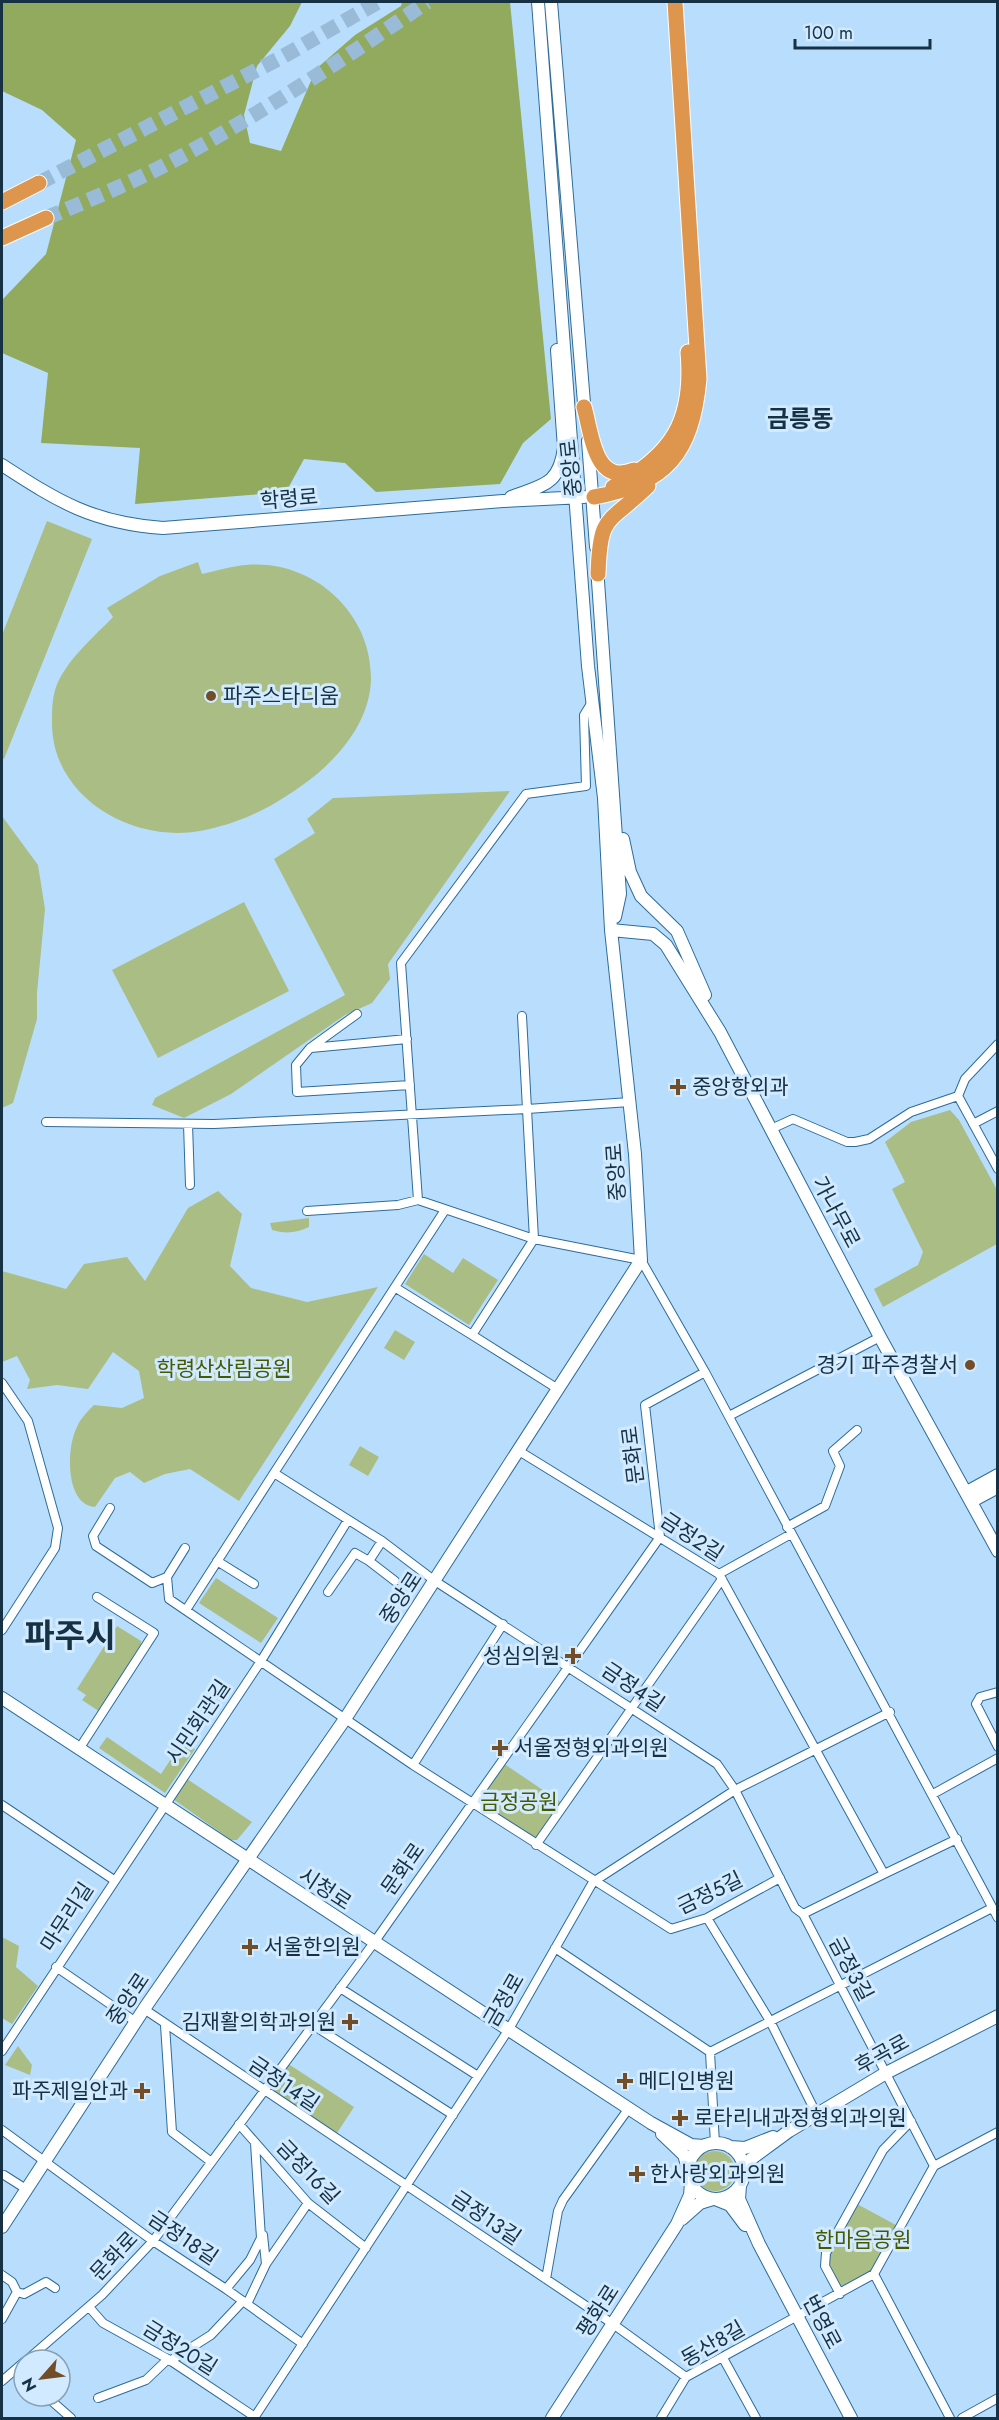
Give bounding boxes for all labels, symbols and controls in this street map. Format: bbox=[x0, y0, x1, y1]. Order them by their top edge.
scale bar bbox=[795, 12, 930, 50]
text: 100 m bbox=[804, 20, 853, 46]
district label: 금릉동 bbox=[767, 401, 833, 436]
street label: 중앙로 bbox=[553, 438, 589, 498]
street label: 학령로 bbox=[259, 482, 319, 516]
place label: 파주스타디움 bbox=[223, 681, 339, 711]
marker: 파주스타디움 bbox=[204, 689, 218, 703]
place label: 중앙항외과 bbox=[692, 1072, 789, 1102]
marker: 중앙항외과 bbox=[669, 1078, 687, 1096]
street label: 중앙로 bbox=[599, 1142, 633, 1202]
street label: 가나무로 bbox=[805, 1171, 867, 1253]
place label: 경기 파주경찰서 bbox=[816, 1350, 958, 1380]
park label: 학령산산림공원 bbox=[156, 1354, 292, 1384]
marker: 경기 파주경찰서 bbox=[963, 1358, 977, 1372]
street label: 문화로 bbox=[615, 1424, 651, 1486]
street label: 금정2길 bbox=[655, 1505, 729, 1569]
street label: 중앙로 bbox=[373, 1566, 429, 1630]
district label: 파주시 bbox=[24, 1612, 116, 1659]
place label: 성심의원 bbox=[483, 1641, 560, 1671]
marker: 성심의원 bbox=[564, 1647, 582, 1665]
street label: 금정4길 bbox=[596, 1655, 670, 1719]
street label: 시민회관길 bbox=[159, 1674, 237, 1770]
place label: 서울정형외과의원 bbox=[514, 1733, 669, 1763]
marker: 서울정형외과의원 bbox=[491, 1739, 509, 1757]
park label: 금정공원 bbox=[480, 1787, 558, 1817]
street label: 문화로 bbox=[374, 1837, 432, 1901]
street label: 시청로 bbox=[293, 1861, 357, 1917]
street label: 금정5길 bbox=[672, 1864, 748, 1922]
street label: 마무리길 bbox=[33, 1876, 101, 1958]
street label: 금정3길 bbox=[821, 1931, 881, 2007]
place label: 서울한의원 bbox=[264, 1932, 361, 1962]
marker: 서울한의원 bbox=[241, 1938, 259, 1956]
street label: 중앙로 bbox=[99, 1967, 157, 2031]
street label: 금정로 bbox=[477, 1967, 531, 2033]
place label: 김재활의학과의원 bbox=[181, 2007, 336, 2037]
marker: 김재활의학과의원 bbox=[341, 2013, 359, 2031]
street label: 후곡로 bbox=[849, 2027, 915, 2081]
street label: 금정14길 bbox=[243, 2049, 325, 2119]
place label: 메디인병원 bbox=[638, 2066, 735, 2096]
marker: 메디인병원 bbox=[616, 2072, 634, 2090]
place label: 파주제일안과 bbox=[12, 2076, 128, 2106]
marker: 파주제일안과 bbox=[133, 2082, 151, 2100]
place label: 로타리내과정형외과의원 bbox=[694, 2103, 907, 2133]
marker: 로타리내과정형외과의원 bbox=[671, 2109, 689, 2127]
street label: 금정16길 bbox=[270, 2133, 346, 2211]
place label: 한사랑외과의원 bbox=[650, 2159, 785, 2189]
marker: 한사랑외과의원 bbox=[628, 2165, 646, 2183]
street label: 금정13길 bbox=[445, 2184, 527, 2252]
street label: 금정18길 bbox=[142, 2204, 224, 2272]
street label: 문화로 bbox=[83, 2225, 145, 2287]
park label: 한마음공원 bbox=[815, 2225, 911, 2255]
street label: 평화로 bbox=[570, 2279, 626, 2343]
street label: 번영로 bbox=[795, 2289, 849, 2355]
street label: 금정20길 bbox=[137, 2313, 223, 2383]
street label: 동산8길 bbox=[675, 2314, 751, 2374]
north arrow bbox=[12, 2348, 72, 2408]
text: N bbox=[16, 2374, 42, 2396]

